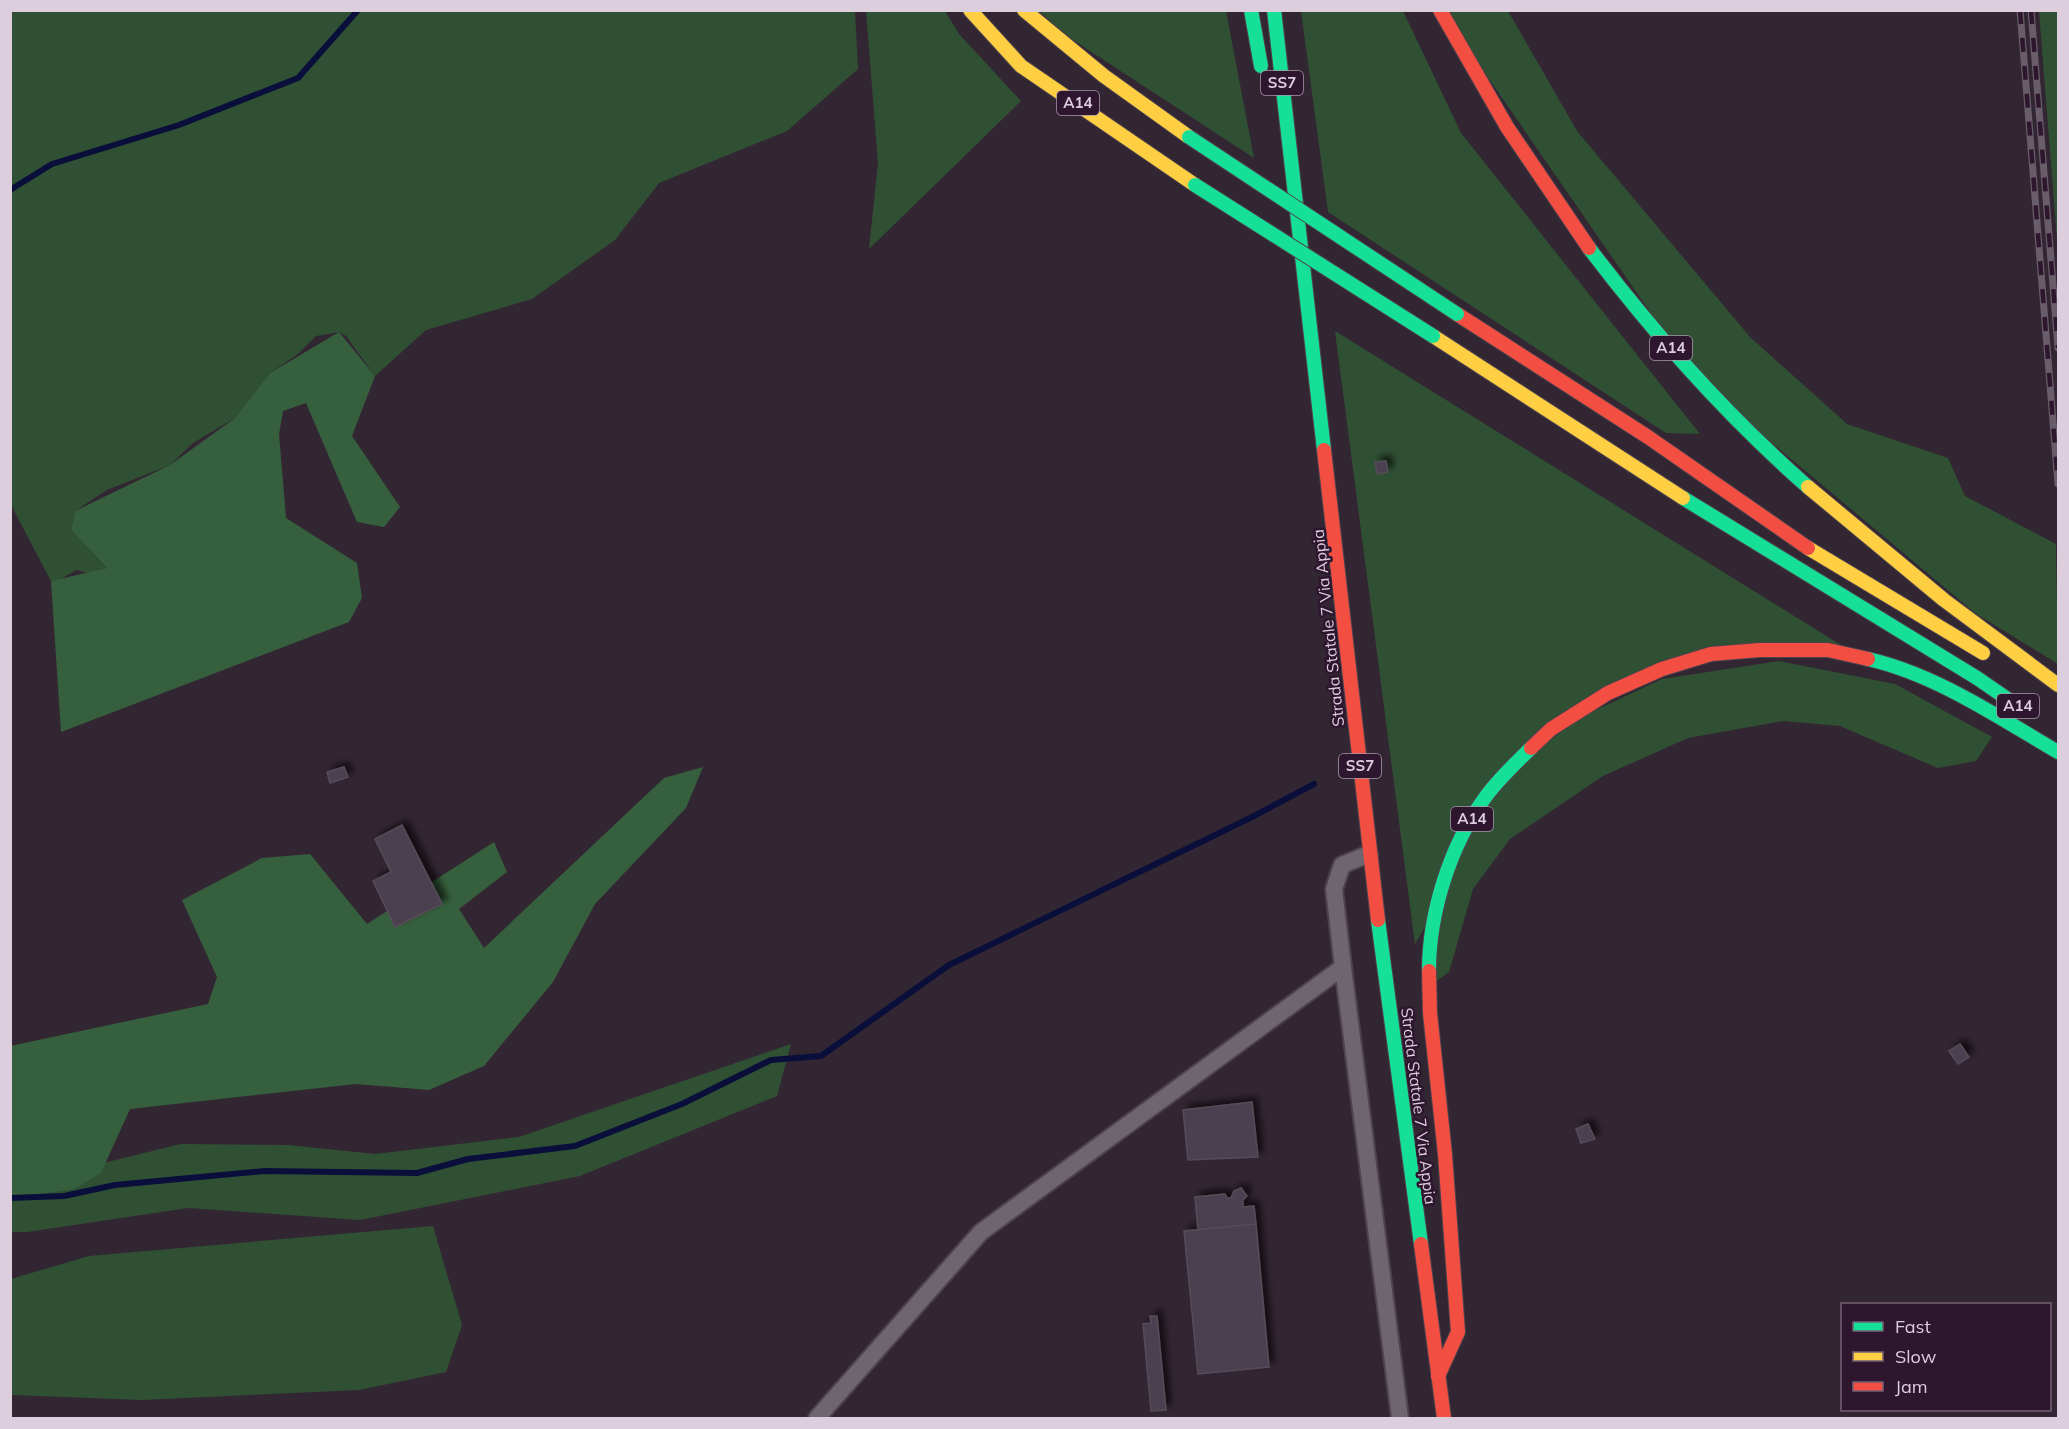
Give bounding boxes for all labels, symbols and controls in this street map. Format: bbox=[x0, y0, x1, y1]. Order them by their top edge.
road number: SS7 bbox=[1261, 71, 1303, 95]
road number: A14 bbox=[1057, 91, 1099, 115]
road number: A14 bbox=[1650, 336, 1692, 360]
street label: Strada Statale 7 Via Appia bbox=[1308, 528, 1348, 728]
road number: A14 bbox=[1997, 694, 2039, 718]
road number: SS7 bbox=[1339, 754, 1381, 778]
road number: A14 bbox=[1451, 807, 1493, 831]
street label: Strada Statale 7 Via Appia bbox=[1397, 1006, 1441, 1206]
legend bbox=[1841, 1303, 2051, 1411]
text: Fast bbox=[1895, 1315, 1931, 1338]
text: Slow bbox=[1895, 1345, 1937, 1368]
text: Jam bbox=[1895, 1375, 1928, 1398]

